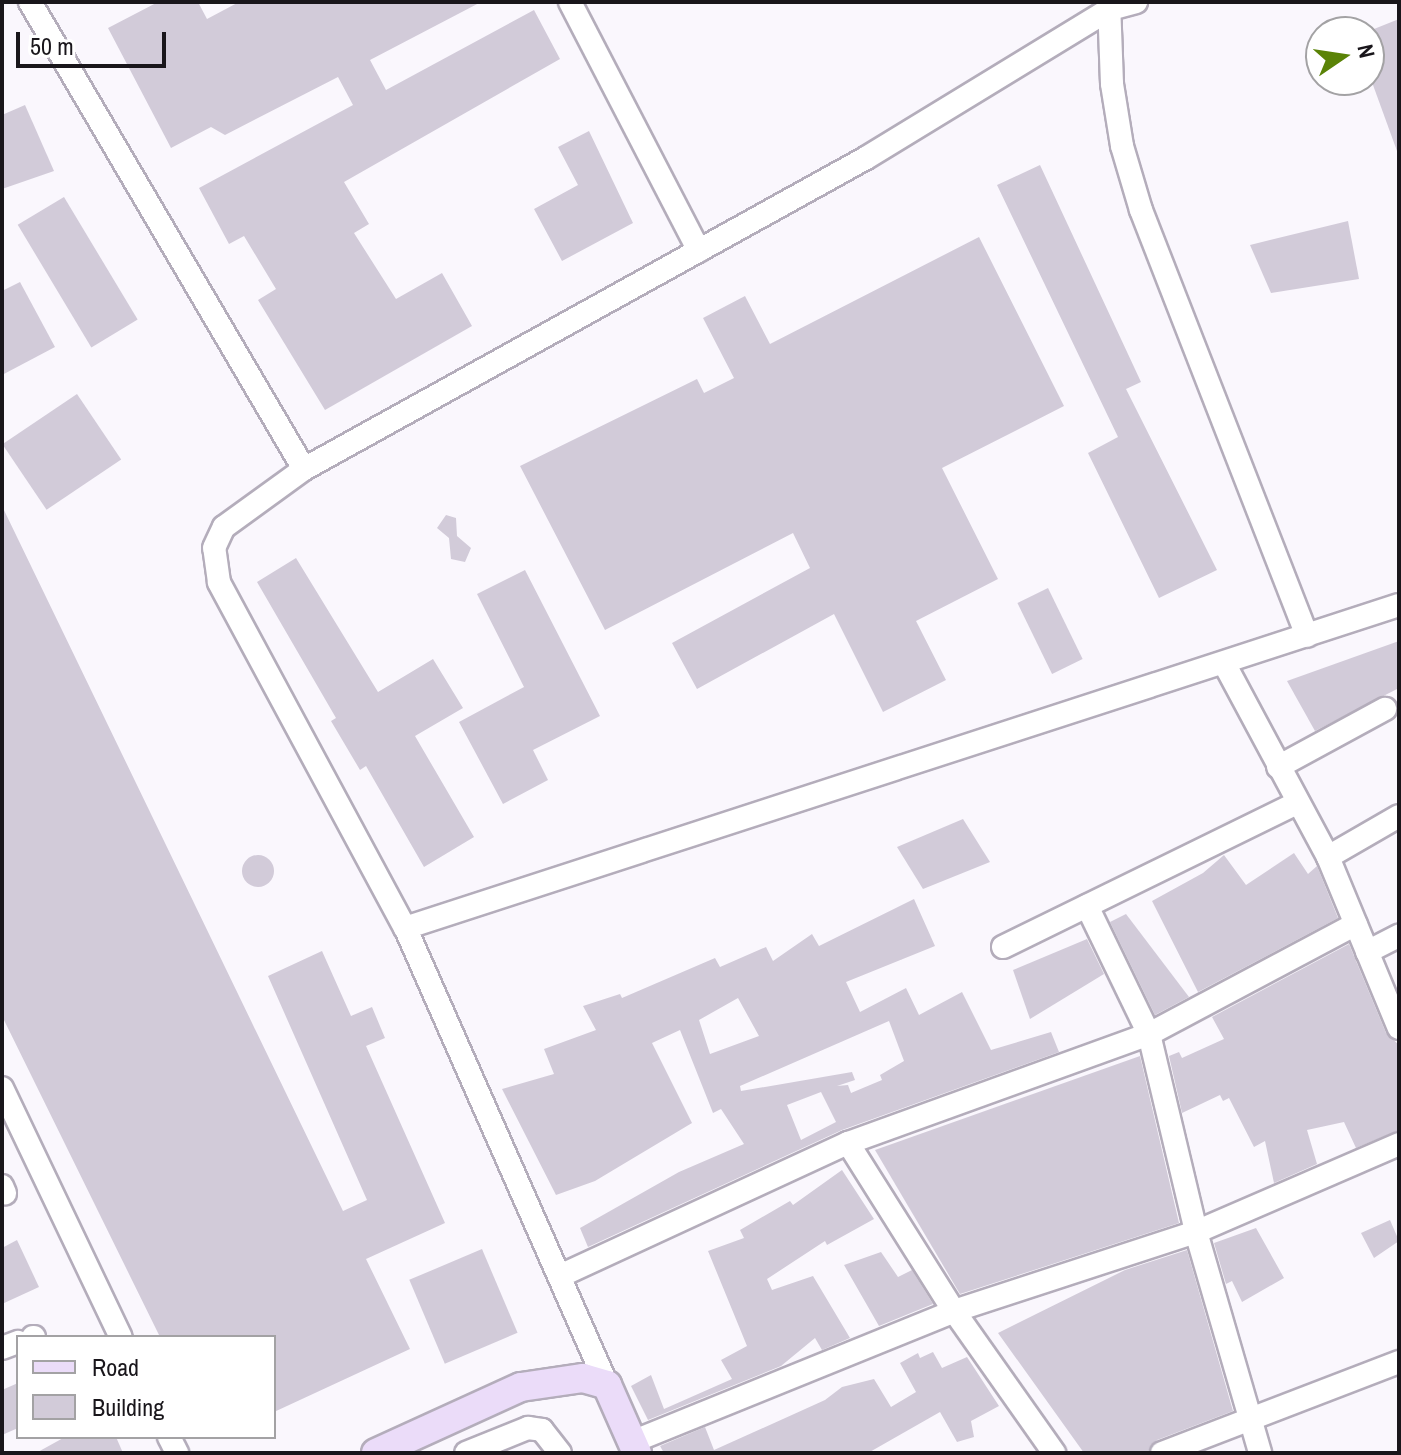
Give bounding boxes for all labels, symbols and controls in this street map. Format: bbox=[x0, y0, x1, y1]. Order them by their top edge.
scale bar bbox=[20, 16, 170, 66]
north arrow bbox=[1305, 16, 1385, 96]
text: 50 m bbox=[30, 30, 74, 62]
text: N bbox=[1350, 41, 1383, 61]
legend bbox=[16, 1335, 276, 1439]
text: Road bbox=[92, 1351, 139, 1383]
text: Building bbox=[92, 1391, 164, 1423]

